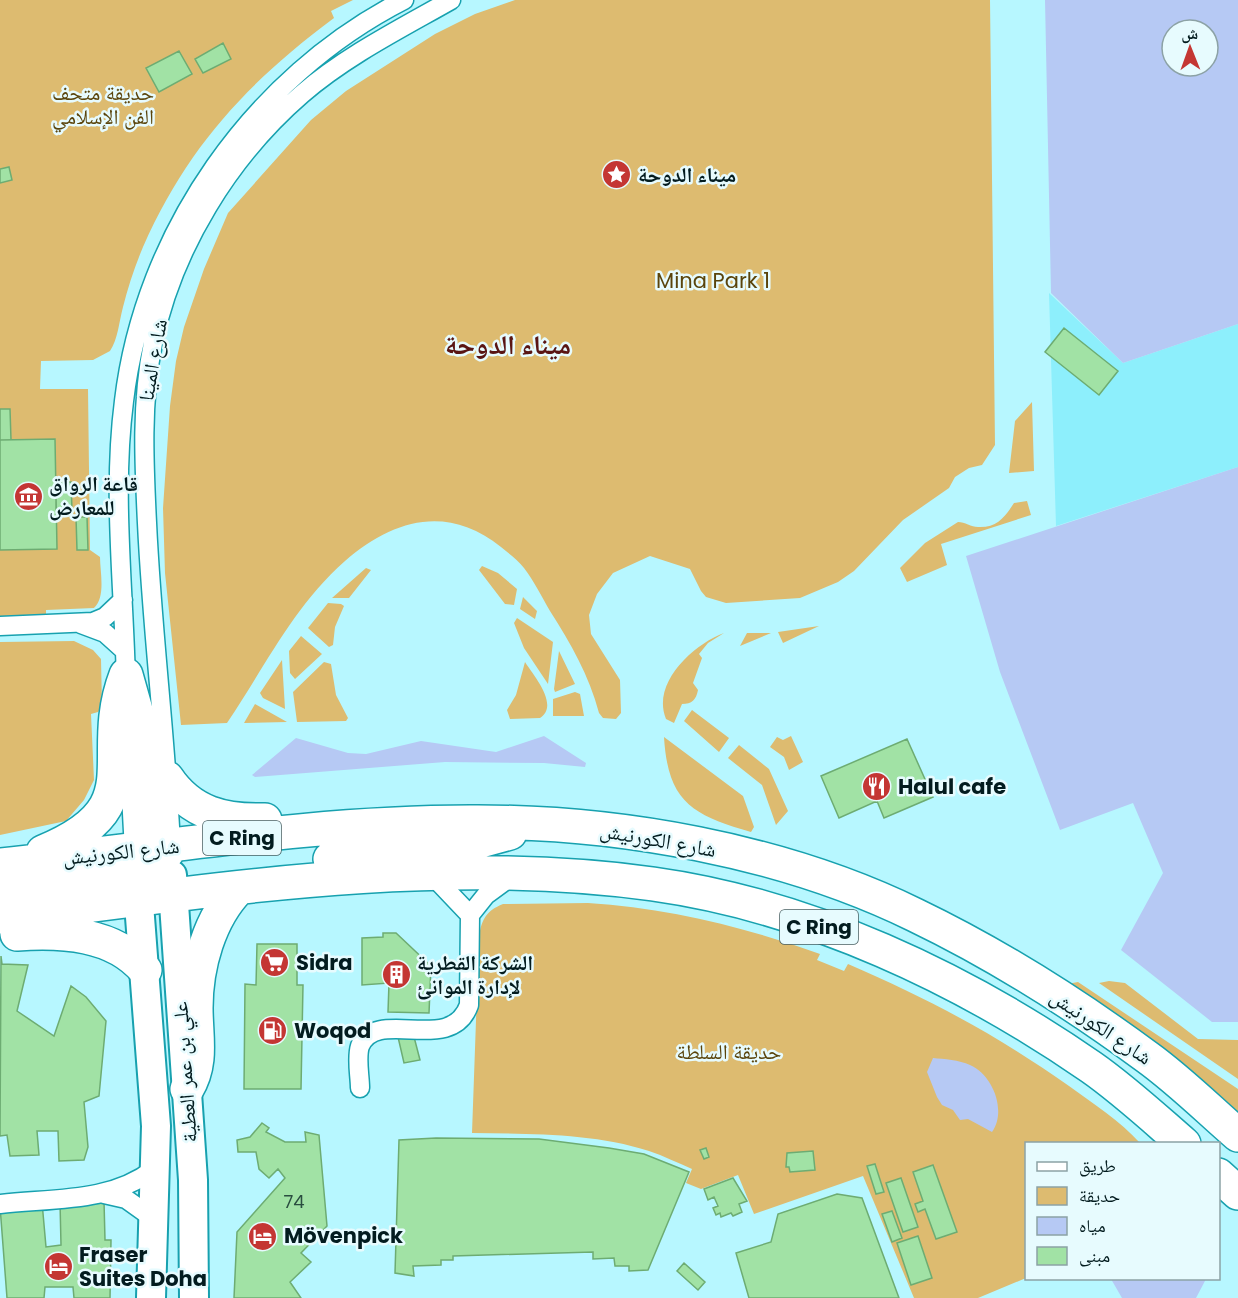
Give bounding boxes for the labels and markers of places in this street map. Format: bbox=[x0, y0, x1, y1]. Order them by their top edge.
place icon: ميناء الدوحة bbox=[601, 159, 633, 191]
place label: ميناء الدوحة bbox=[638, 160, 736, 189]
place label: قاعة الرواق للمعارض bbox=[49, 469, 138, 522]
museum icon: قاعة الرواق للمعارض bbox=[12, 480, 44, 512]
restaurant icon: Halul cafe bbox=[861, 771, 893, 803]
place label: Halul cafe bbox=[898, 772, 1006, 801]
supermarket icon: Sidra bbox=[259, 947, 291, 979]
place label: Sidra bbox=[296, 948, 353, 977]
place label: الشركة القطرية لإدارة الموانئ bbox=[417, 948, 533, 1001]
building icon: الشركة القطرية لإدارة الموانئ bbox=[380, 959, 412, 991]
fuel station icon: Woqod bbox=[257, 1015, 289, 1047]
place label: Woqod bbox=[294, 1016, 371, 1045]
hotel icon: Mövenpick bbox=[247, 1220, 279, 1252]
place label: Mövenpick bbox=[284, 1221, 403, 1250]
place label: Fraser Suites Doha bbox=[79, 1240, 207, 1293]
hotel icon: Fraser Suites Doha bbox=[42, 1251, 74, 1283]

